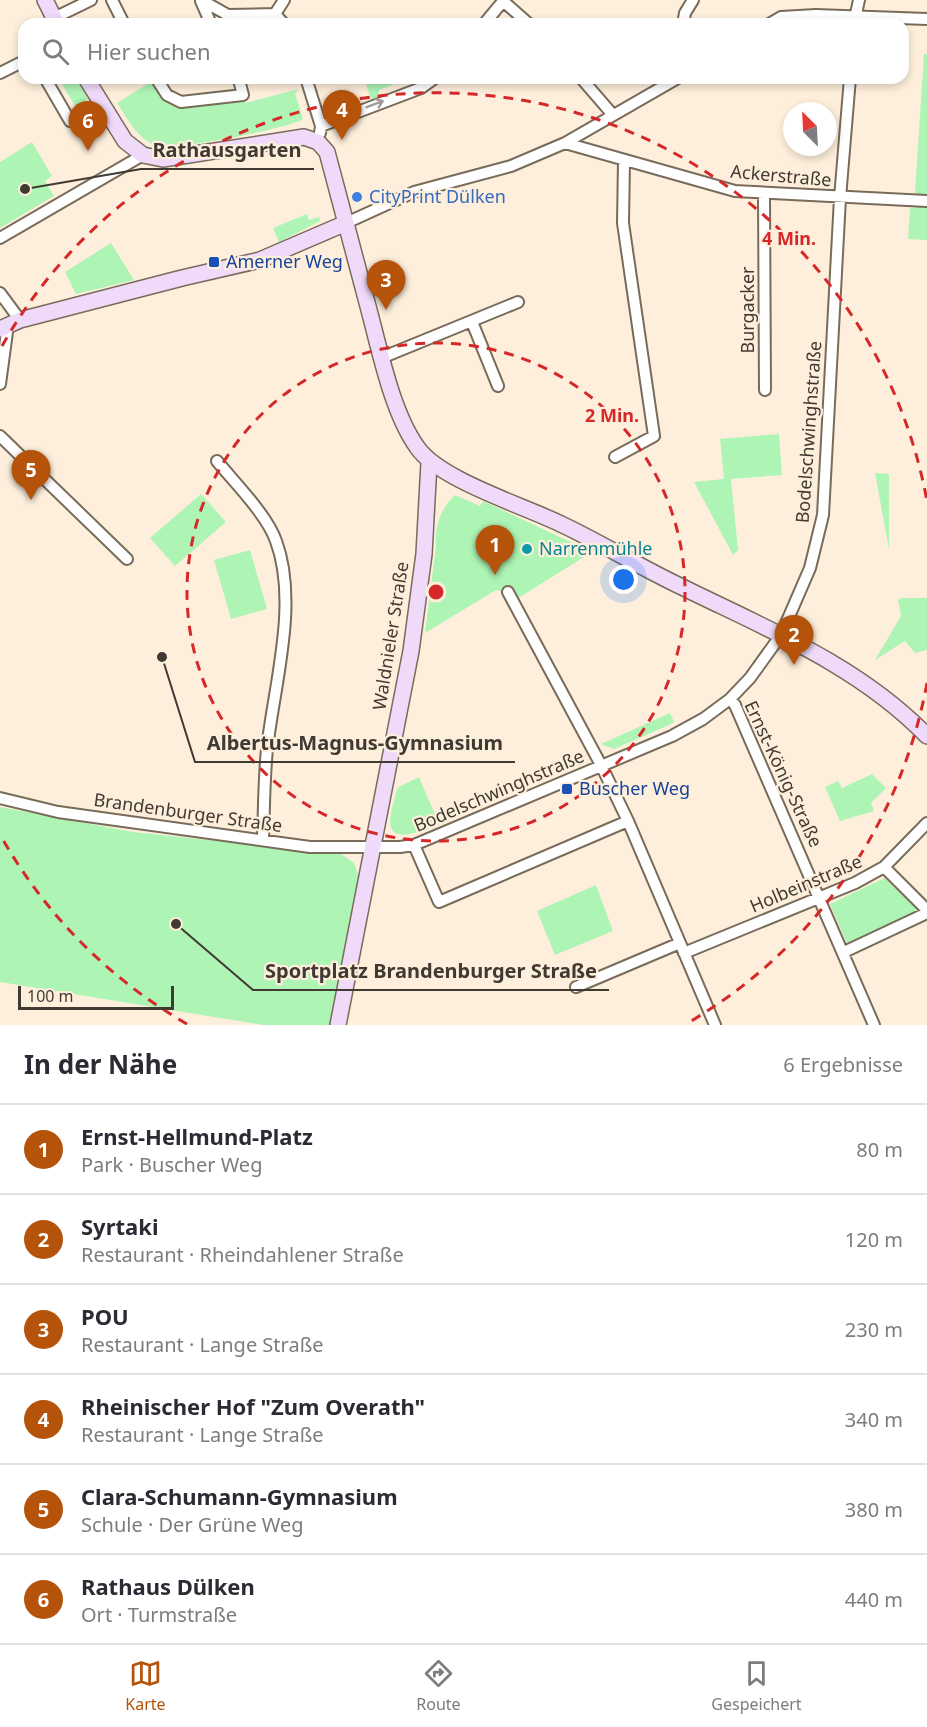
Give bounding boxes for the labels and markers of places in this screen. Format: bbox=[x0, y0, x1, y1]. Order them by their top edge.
pin: 4 bbox=[322, 90, 362, 140]
pin: 6 bbox=[68, 102, 107, 151]
callout: Rathausgarten bbox=[141, 131, 314, 169]
place label: CityPrint Dülken bbox=[369, 184, 506, 208]
marker: CityPrint Dülken bbox=[350, 190, 364, 204]
place label: Amerner Weg bbox=[226, 249, 343, 273]
marker: Amerner Weg bbox=[207, 255, 221, 269]
pin: 3 bbox=[366, 260, 406, 310]
pin: 5 bbox=[12, 450, 51, 500]
pin: 1 bbox=[476, 526, 514, 575]
place label: Narrenmühle bbox=[539, 536, 652, 560]
marker: Narrenmühle bbox=[520, 542, 534, 556]
centre of rings bbox=[426, 582, 446, 602]
pin: 2 bbox=[774, 616, 814, 665]
callout: Albertus-Magnus-Gymnasium bbox=[195, 724, 515, 762]
place label: Buscher Weg bbox=[579, 776, 690, 800]
marker: Buscher Weg bbox=[560, 782, 574, 796]
callout: Sportplatz Brandenburger Straße bbox=[253, 952, 609, 990]

